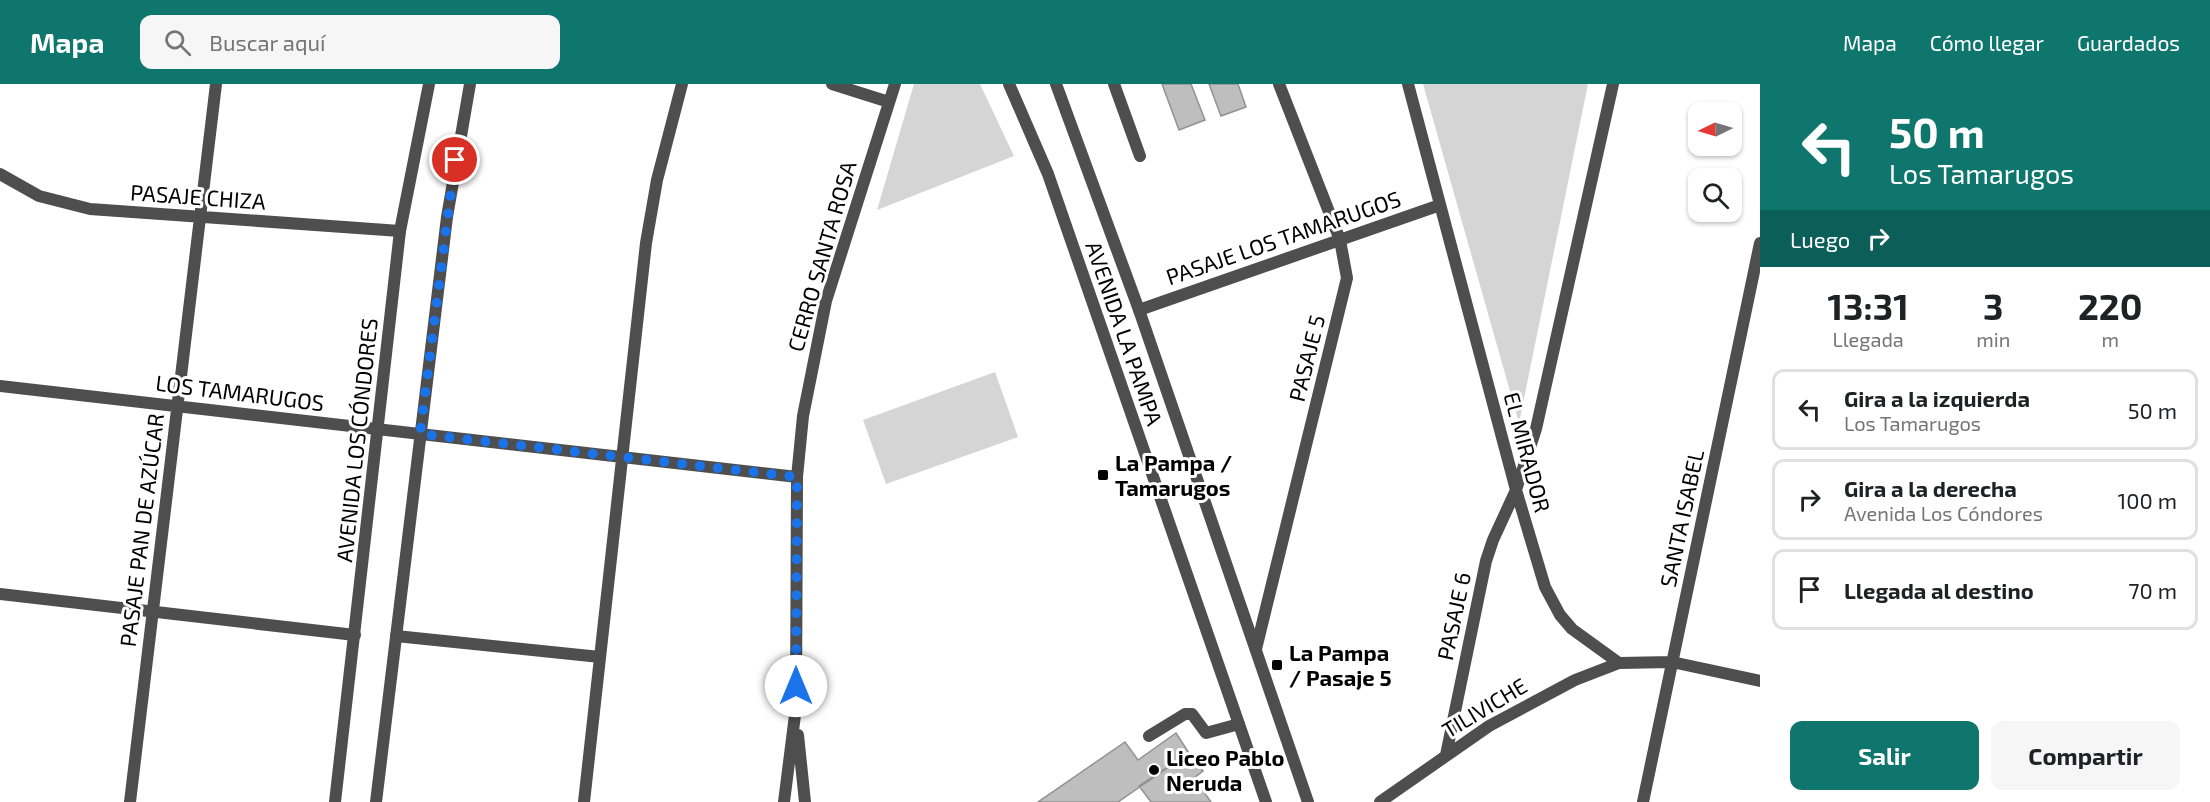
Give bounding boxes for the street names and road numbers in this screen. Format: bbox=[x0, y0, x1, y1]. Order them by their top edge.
street label: CERRO SANTA ROSA bbox=[781, 157, 861, 354]
street label: PASAJE CHIZA bbox=[129, 178, 267, 214]
street label: PASAJE LOS TAMARUGOS bbox=[1162, 185, 1404, 289]
street label: AVENIDA LA PAMPA bbox=[1081, 238, 1169, 429]
street label: PASAJE 5 bbox=[1283, 312, 1329, 404]
street label: AVENIDA LOS CÓNDORES bbox=[330, 317, 382, 563]
street label: LOS TAMARUGOS bbox=[154, 369, 326, 415]
street label: EL MIRADOR bbox=[1499, 389, 1557, 515]
street label: PASAJE PAN DE AZÚCAR bbox=[114, 412, 168, 648]
street label: SANTA ISABEL bbox=[1654, 447, 1708, 589]
street label: PASAJE 6 bbox=[1431, 570, 1475, 662]
street label: TILIVICHE bbox=[1437, 672, 1531, 742]

